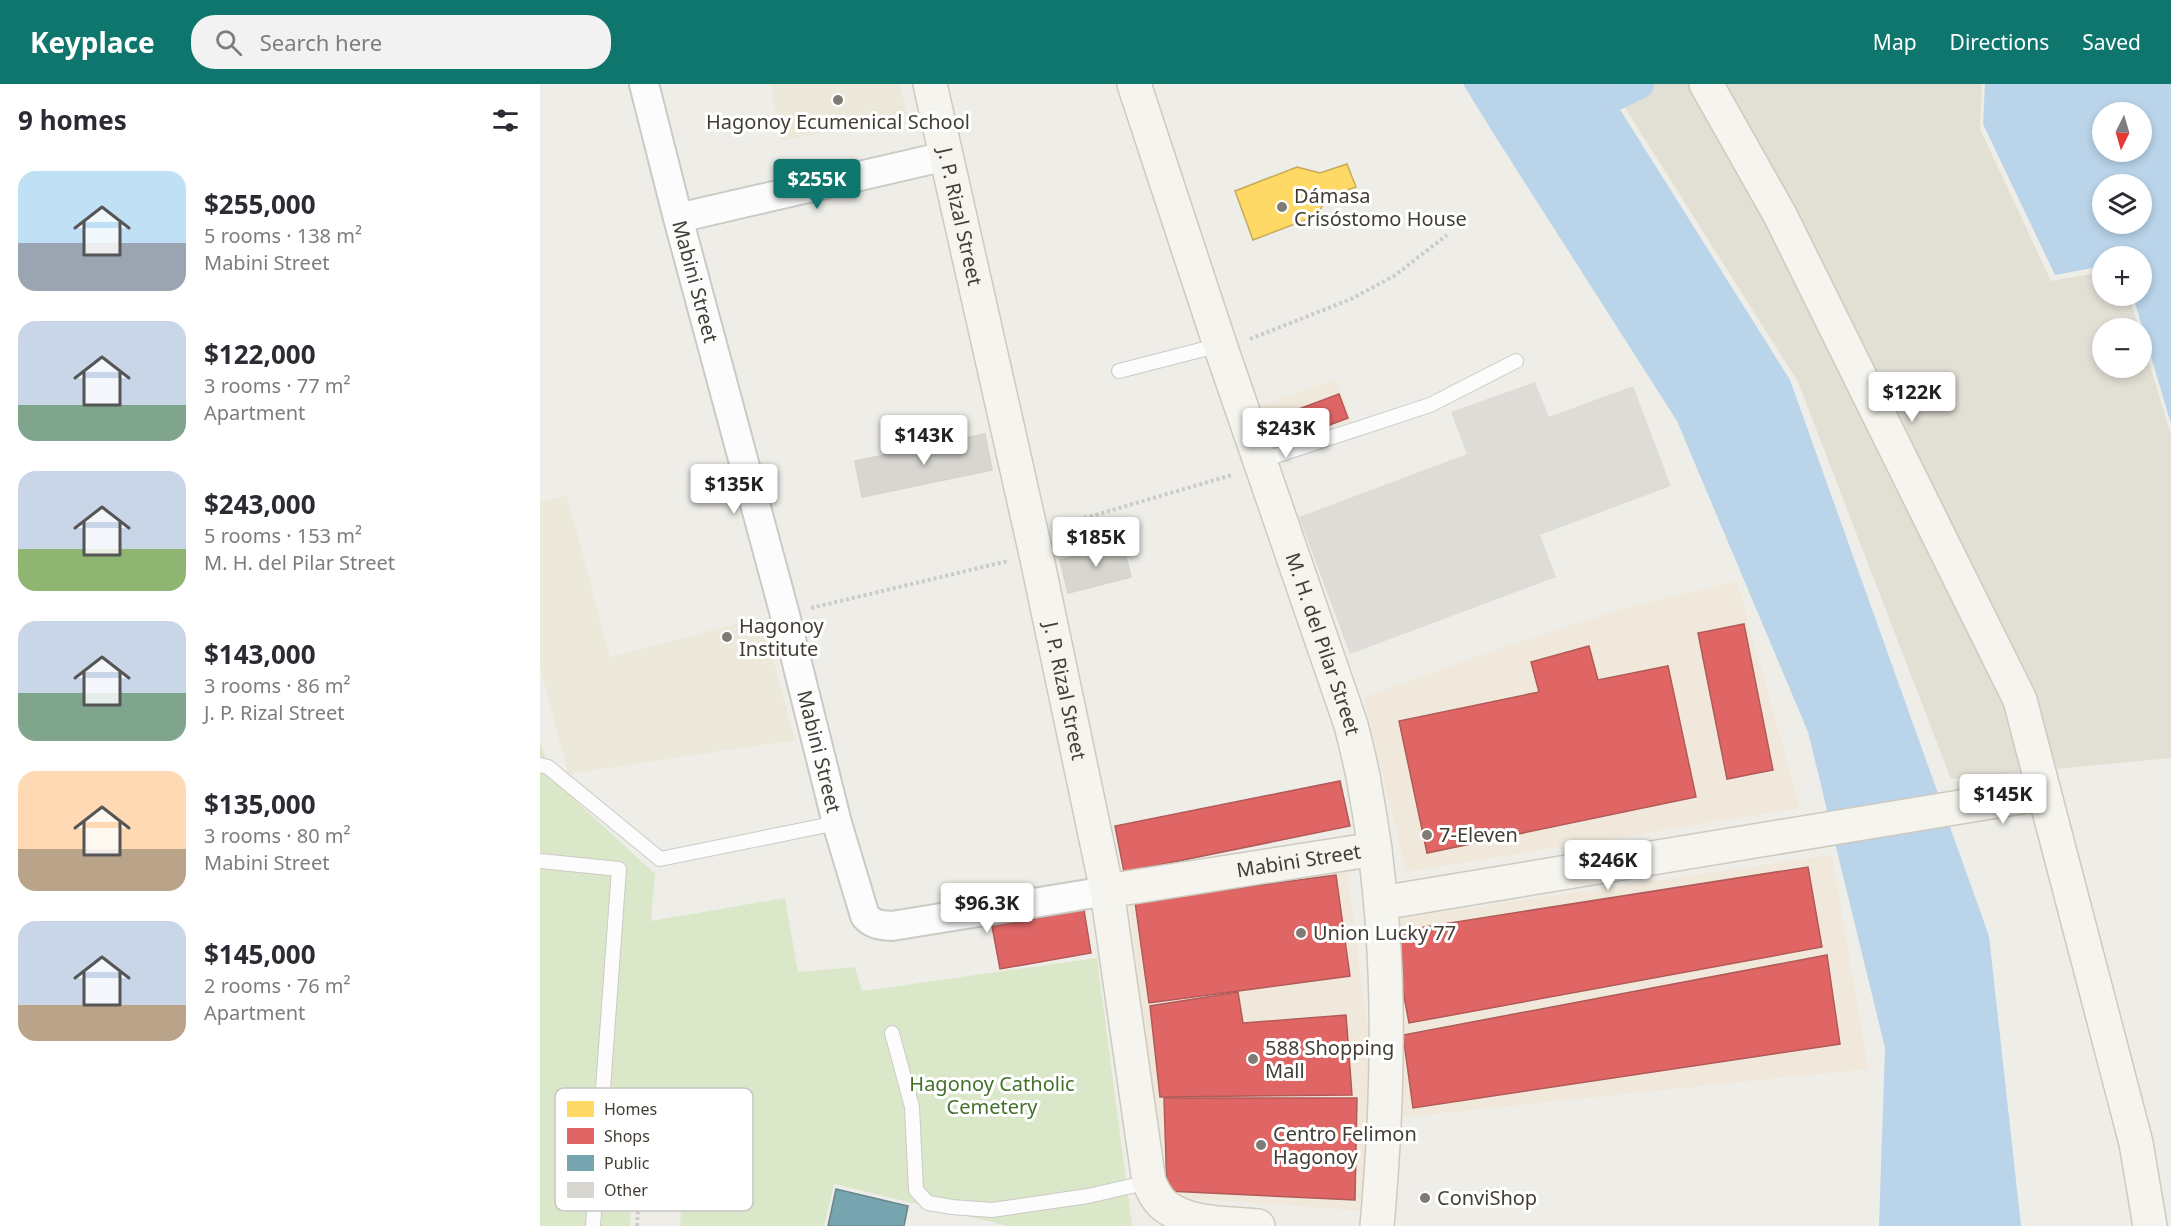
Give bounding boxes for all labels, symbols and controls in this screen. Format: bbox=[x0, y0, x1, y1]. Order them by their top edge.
search box bbox=[191, 15, 611, 69]
text: Keyplace bbox=[30, 23, 155, 61]
icon: search bbox=[212, 26, 245, 59]
text: Search here bbox=[260, 27, 382, 57]
text: Map bbox=[1873, 28, 1917, 56]
text: Directions bbox=[1950, 28, 2049, 56]
text: Saved bbox=[2082, 28, 2141, 56]
marker: Hagonoy Ecumenical School bbox=[831, 93, 845, 107]
text: 9 homes bbox=[18, 102, 127, 138]
north arrow bbox=[2092, 102, 2152, 162]
map controls bbox=[2092, 102, 2152, 378]
icon: filters bbox=[489, 104, 522, 137]
place label: Hagonoy Ecumenical School bbox=[706, 108, 970, 135]
street label: J. P. Rizal Street bbox=[931, 143, 989, 288]
pin: $255K bbox=[775, 159, 859, 210]
text: $255K bbox=[787, 165, 847, 192]
button: layers bbox=[2092, 174, 2152, 234]
place label: Dámasa Crisóstomo House bbox=[1294, 182, 1467, 232]
text: $255,000 bbox=[204, 186, 316, 222]
icon: home bbox=[66, 195, 138, 267]
marker: Dámasa Crisóstomo House bbox=[1275, 200, 1289, 214]
street label: Mabini Street bbox=[666, 217, 725, 345]
text: 5 rooms · 138 m² bbox=[204, 222, 362, 249]
button: + bbox=[2092, 246, 2152, 306]
text: Mabini Street bbox=[204, 249, 329, 276]
button: − bbox=[2092, 318, 2152, 378]
text: $122,000 bbox=[204, 336, 316, 372]
icon: home bbox=[66, 345, 138, 417]
text: 3 rooms · 77 m² bbox=[204, 372, 351, 399]
pin: $122K bbox=[1870, 372, 1954, 423]
text: $122K bbox=[1882, 378, 1942, 405]
text: Apartment bbox=[204, 399, 305, 426]
pin: $243K bbox=[1244, 408, 1328, 459]
text: $243K bbox=[1256, 414, 1316, 441]
pin: $143K bbox=[882, 415, 966, 466]
text: $143K bbox=[894, 421, 954, 448]
pin: $135K bbox=[692, 464, 776, 515]
text: $135K bbox=[704, 470, 764, 497]
text: $243,000 bbox=[204, 486, 316, 522]
icon: home bbox=[66, 495, 138, 567]
pin: $185K bbox=[1054, 517, 1138, 568]
text: 5 rooms · 153 m² bbox=[204, 522, 362, 549]
text: $185K bbox=[1066, 523, 1126, 550]
text: M. H. del Pilar Street bbox=[204, 549, 395, 576]
street label: M. H. del Pilar Street bbox=[1280, 549, 1367, 738]
place label: Hagonoy Institute bbox=[739, 612, 824, 662]
street label: J. P. Rizal Street bbox=[1037, 618, 1093, 763]
marker: Hagonoy Institute bbox=[720, 630, 734, 644]
text: $143,000 bbox=[204, 636, 316, 672]
icon: home bbox=[66, 645, 138, 717]
text: 3 rooms · 86 m² bbox=[204, 672, 351, 699]
street label: Mabini Street bbox=[791, 687, 848, 815]
text: J. P. Rizal Street bbox=[204, 699, 345, 726]
pin: $145K bbox=[1961, 774, 2045, 825]
text: $145K bbox=[1973, 780, 2033, 807]
text: $135,000 bbox=[204, 786, 316, 822]
icon: home bbox=[66, 795, 138, 867]
place label: 7-Eleven bbox=[1439, 821, 1518, 848]
text: 3 rooms · 80 m² bbox=[204, 822, 351, 849]
marker: 7-Eleven bbox=[1420, 828, 1434, 842]
street label: Mabini Street bbox=[1234, 837, 1363, 884]
pin: $246K bbox=[1566, 840, 1650, 891]
text: $246K bbox=[1578, 846, 1638, 873]
text: Mabini Street bbox=[204, 849, 329, 876]
pin: $96.3K bbox=[938, 883, 1036, 934]
text: $96.3K bbox=[955, 889, 1019, 916]
place label: Union Lucky 77 bbox=[1313, 919, 1456, 946]
marker: Union Lucky 77 bbox=[1294, 926, 1308, 940]
text: $145,000 bbox=[204, 936, 316, 972]
icon: home bbox=[66, 945, 138, 1017]
text: 2 rooms · 76 m² bbox=[204, 972, 351, 999]
text: Apartment bbox=[204, 999, 305, 1026]
place label: 588 Shopping Mall bbox=[1265, 1034, 1394, 1084]
marker: 588 Shopping Mall bbox=[1246, 1052, 1260, 1066]
park label: Hagonoy Catholic Cemetery bbox=[909, 1070, 1075, 1120]
legend bbox=[555, 1088, 753, 1211]
text: Homes bbox=[604, 1098, 657, 1120]
place label: Centro Felimon Hagonoy bbox=[1273, 1120, 1417, 1170]
text: Shops bbox=[604, 1125, 650, 1147]
marker: Centro Felimon Hagonoy bbox=[1254, 1138, 1268, 1152]
text: Public bbox=[604, 1152, 650, 1174]
text: Other bbox=[604, 1179, 648, 1201]
place label: ConviShop bbox=[1437, 1184, 1537, 1211]
marker: ConviShop bbox=[1418, 1191, 1432, 1205]

